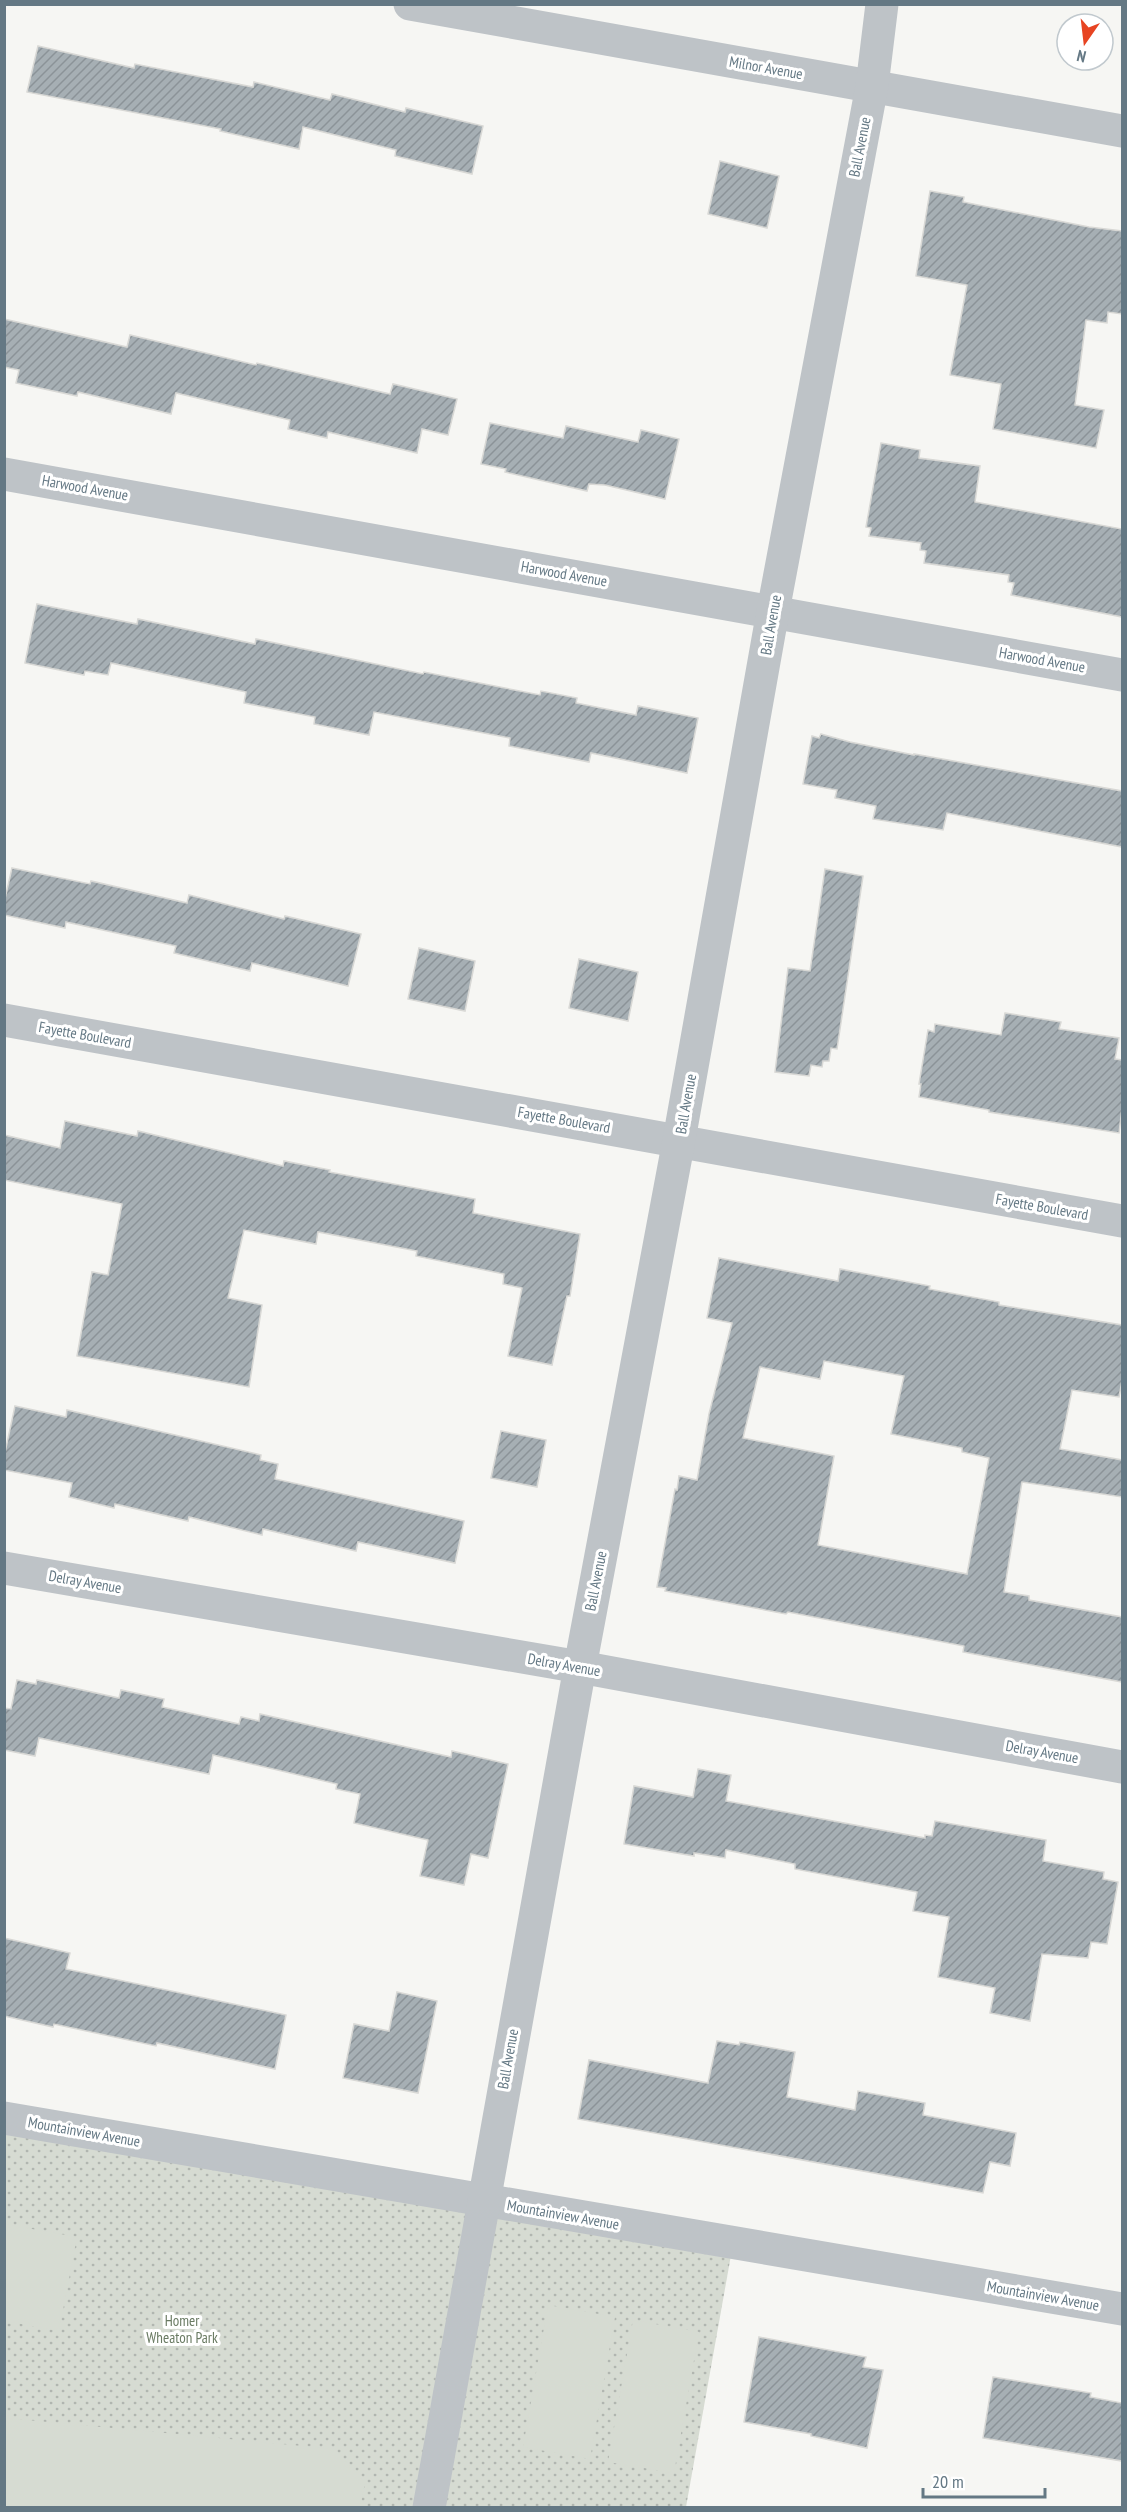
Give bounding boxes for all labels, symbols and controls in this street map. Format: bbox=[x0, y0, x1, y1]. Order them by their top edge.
north arrow bbox=[1055, 12, 1115, 72]
text: N bbox=[1075, 46, 1088, 67]
street label: Milnor Avenue bbox=[728, 52, 804, 83]
street label: Ball Avenue bbox=[844, 115, 875, 179]
street label: Harwood Avenue bbox=[41, 471, 130, 504]
street label: Harwood Avenue bbox=[520, 557, 609, 590]
street label: Ball Avenue bbox=[756, 593, 785, 656]
street label: Harwood Avenue bbox=[998, 643, 1087, 676]
street label: Fayette Boulevard bbox=[37, 1017, 133, 1052]
street label: Ball Avenue bbox=[671, 1072, 700, 1135]
street label: Fayette Boulevard bbox=[516, 1102, 612, 1137]
street label: Fayette Boulevard bbox=[994, 1189, 1090, 1224]
street label: Ball Avenue bbox=[580, 1549, 611, 1613]
street label: Delray Avenue bbox=[47, 1566, 123, 1597]
street label: Delray Avenue bbox=[526, 1649, 602, 1680]
street label: Delray Avenue bbox=[1004, 1736, 1080, 1767]
street label: Ball Avenue bbox=[493, 2027, 522, 2090]
street label: Mountainview Avenue bbox=[27, 2112, 142, 2151]
street label: Mountainview Avenue bbox=[506, 2195, 621, 2234]
street label: Mountainview Avenue bbox=[986, 2276, 1101, 2315]
park label: Homer Wheaton Park bbox=[146, 2311, 218, 2347]
scale bar bbox=[923, 2461, 1044, 2499]
text: 20 m bbox=[932, 2470, 964, 2493]

